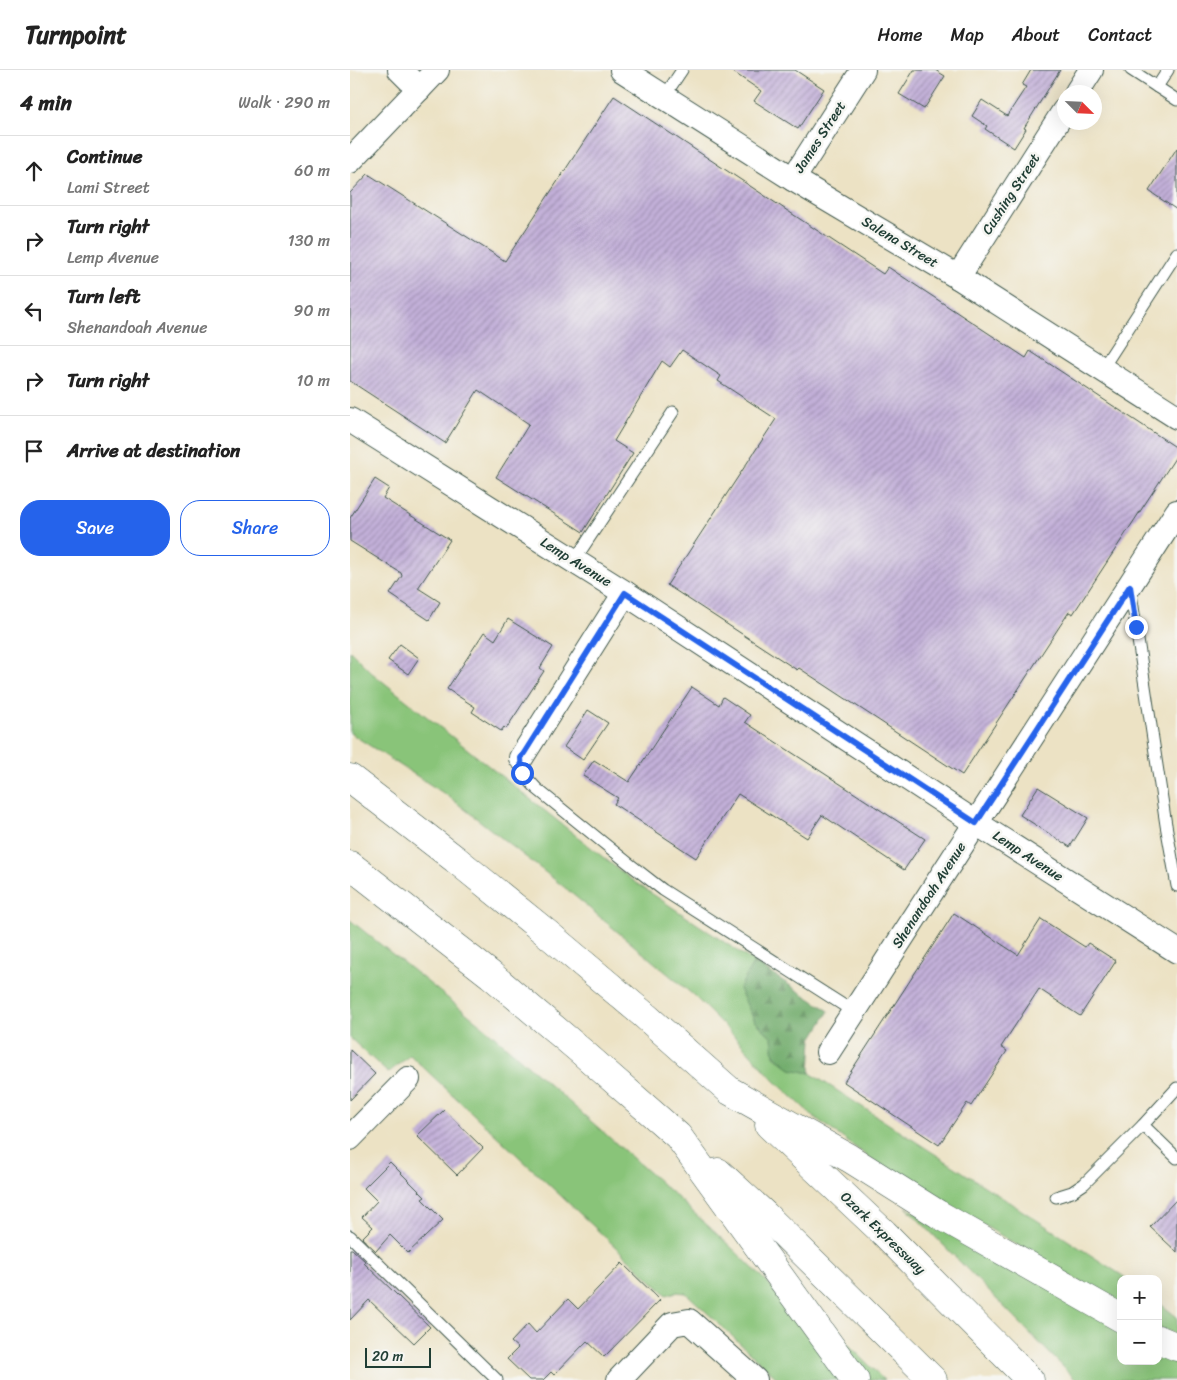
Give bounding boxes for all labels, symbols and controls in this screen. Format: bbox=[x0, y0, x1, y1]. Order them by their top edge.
text: Turnpoint bbox=[25, 14, 127, 56]
text: Home bbox=[878, 19, 923, 51]
text: Map bbox=[951, 19, 984, 51]
text: About bbox=[1012, 19, 1060, 51]
text: Contact bbox=[1088, 19, 1152, 51]
text: 4 min bbox=[20, 84, 72, 122]
north arrow bbox=[1057, 85, 1102, 130]
text: Walk · 290 m bbox=[238, 88, 330, 117]
street label: James Street bbox=[787, 96, 853, 179]
text: Continue bbox=[67, 140, 143, 173]
street label: Cushing Street bbox=[975, 148, 1047, 240]
text: 60 m bbox=[294, 156, 330, 185]
icon: ahead bbox=[20, 157, 48, 185]
text: Lami Street bbox=[67, 173, 150, 202]
street label: Salena Street bbox=[857, 209, 943, 275]
text: Turn right bbox=[67, 210, 149, 243]
text: 130 m bbox=[288, 226, 330, 255]
icon: right bbox=[20, 227, 48, 255]
text: Lemp Avenue bbox=[67, 243, 159, 272]
text: Turn left bbox=[67, 280, 140, 313]
text: 90 m bbox=[294, 296, 330, 325]
icon: left bbox=[20, 297, 48, 325]
text: Shenandoah Avenue bbox=[67, 313, 208, 342]
text: Turn right bbox=[67, 364, 149, 397]
text: 10 m bbox=[297, 366, 330, 395]
icon: right bbox=[20, 367, 48, 395]
text: Arrive at destination bbox=[67, 434, 240, 467]
icon: arrive bbox=[20, 437, 48, 465]
button: Save bbox=[20, 500, 170, 556]
button: Share bbox=[180, 500, 330, 556]
street label: Lemp Avenue bbox=[535, 530, 617, 594]
route end bbox=[1125, 616, 1148, 639]
route start bbox=[511, 762, 534, 785]
street label: Lemp Avenue bbox=[987, 824, 1069, 888]
street label: Shenandoah Avenue bbox=[885, 837, 973, 953]
street label: Ozark Expressway bbox=[834, 1185, 932, 1281]
map controls bbox=[1117, 1275, 1162, 1365]
button: + bbox=[1117, 1275, 1162, 1320]
button: − bbox=[1117, 1320, 1162, 1365]
text: 20 m bbox=[372, 1344, 403, 1369]
scale bar bbox=[365, 1345, 431, 1368]

